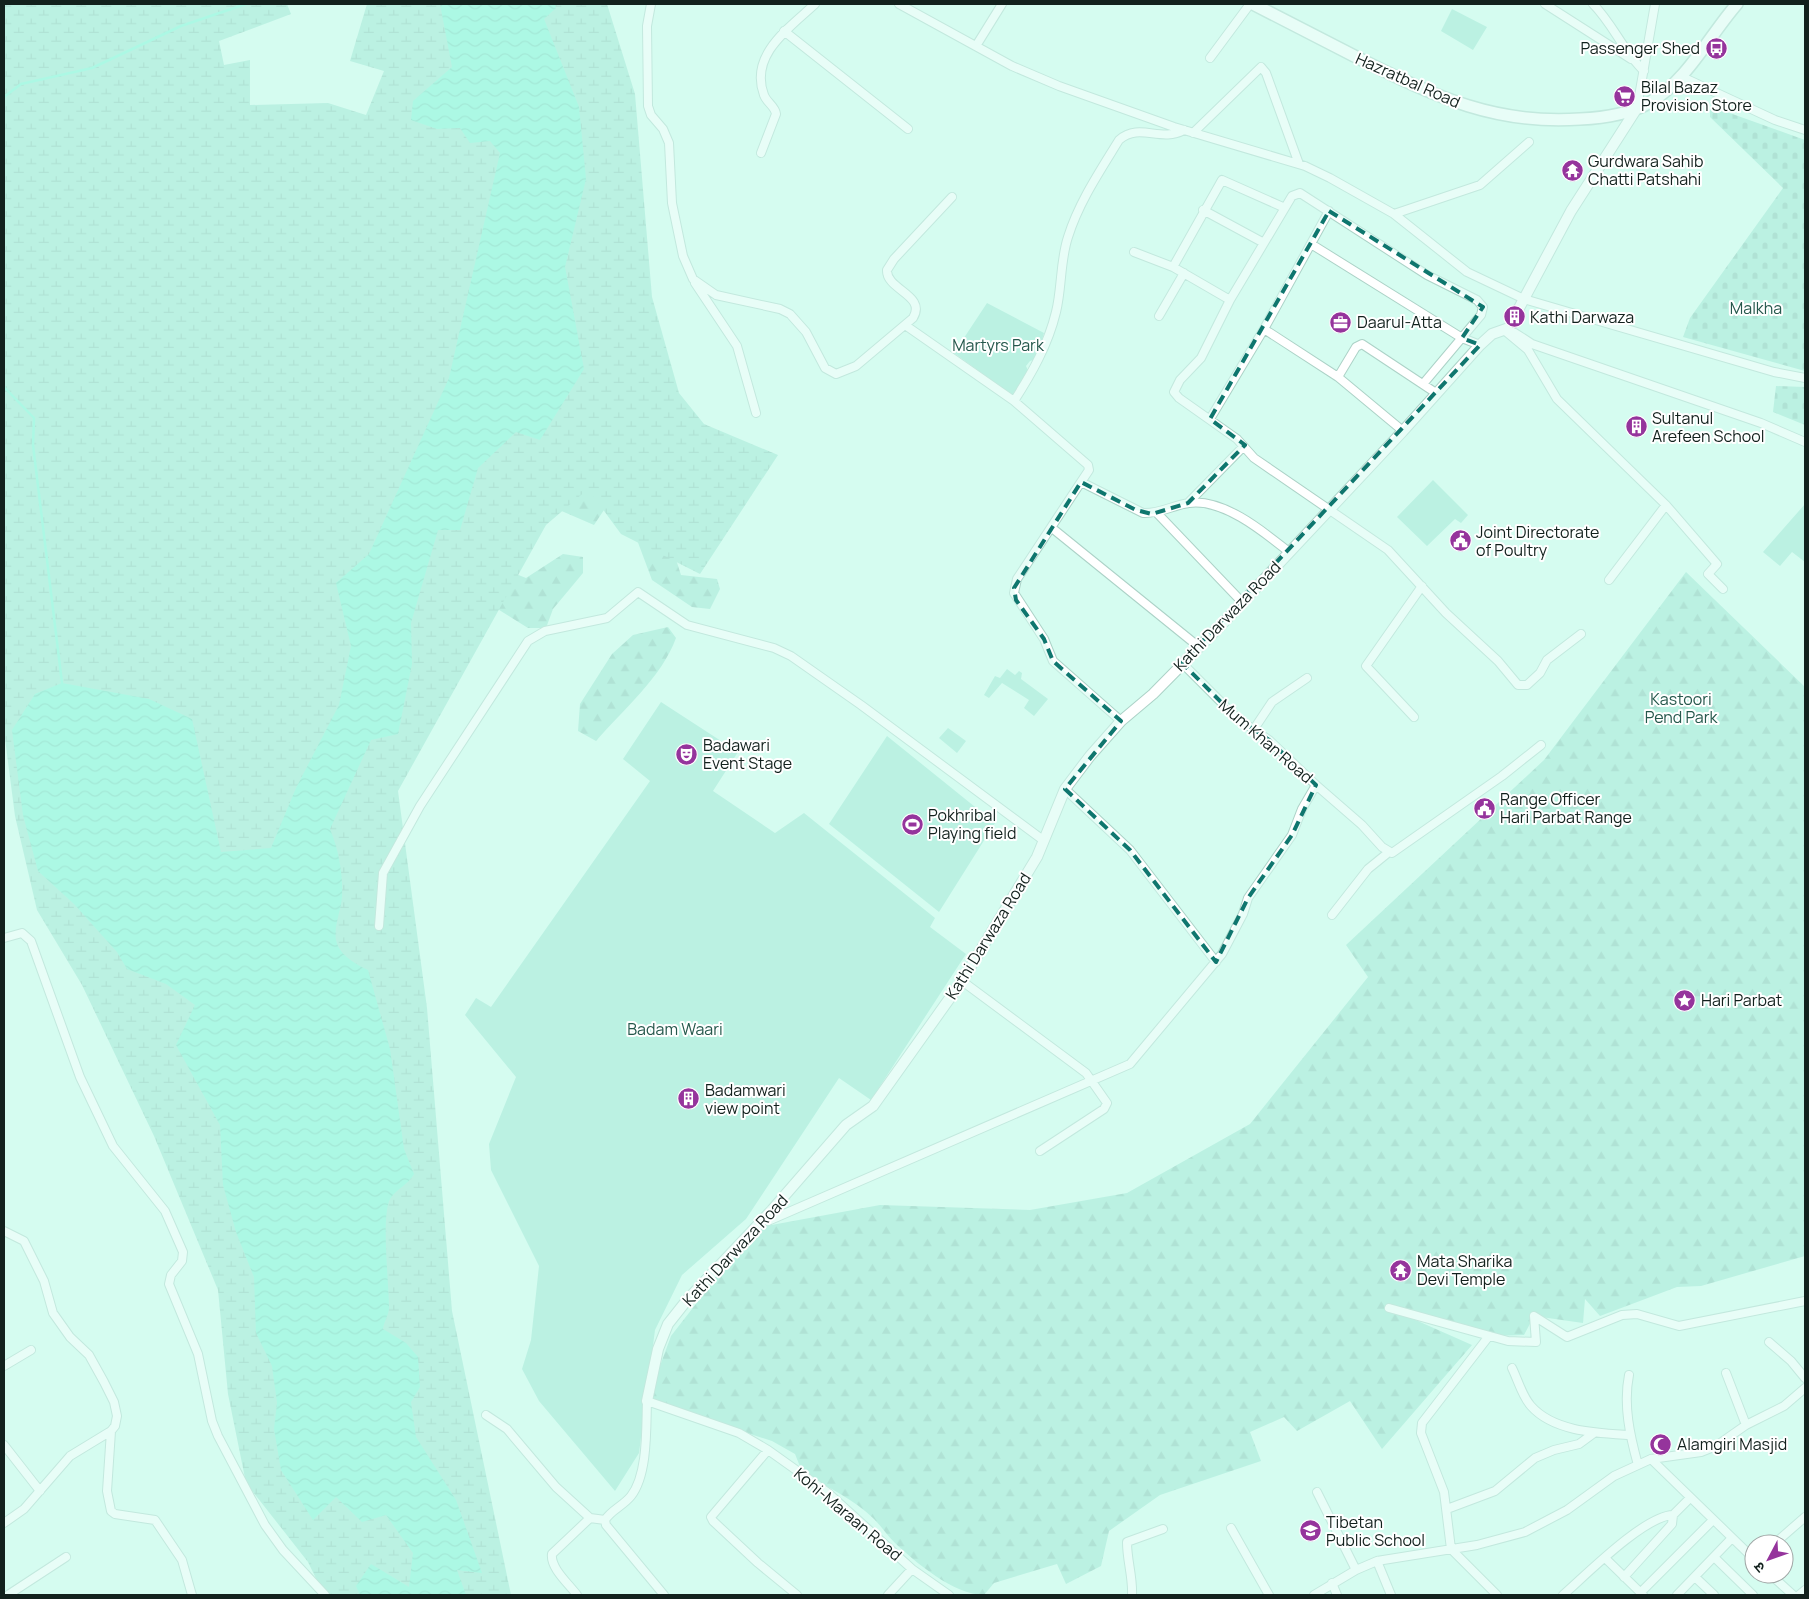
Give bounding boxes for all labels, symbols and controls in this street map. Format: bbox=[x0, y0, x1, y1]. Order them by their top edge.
bus stop icon: Passenger Shed bbox=[1704, 36, 1728, 60]
place label: Passenger Shed bbox=[1580, 37, 1700, 59]
street label: Hazratbal Road bbox=[1352, 47, 1464, 113]
place label: Bilal Bazaz Provision Store bbox=[1641, 76, 1752, 116]
supermarket icon: Bilal Bazaz Provision Store bbox=[1613, 84, 1637, 108]
place label: Gurdwara Sahib Chatti Patshahi bbox=[1588, 150, 1704, 190]
temple icon: Gurdwara Sahib Chatti Patshahi bbox=[1560, 158, 1584, 182]
park label: Malkha bbox=[1730, 297, 1782, 319]
building icon: Kathi Darwaza bbox=[1502, 305, 1526, 329]
place label: Kathi Darwaza bbox=[1530, 306, 1634, 328]
office icon: Daarul-Atta bbox=[1329, 310, 1353, 334]
place label: Daarul-Atta bbox=[1357, 311, 1442, 333]
park label: Martyrs Park bbox=[952, 334, 1045, 356]
place label: Sultanul Arefeen School bbox=[1652, 407, 1765, 447]
building icon: Sultanul Arefeen School bbox=[1624, 415, 1648, 439]
place label: Joint Directorate of Poultry bbox=[1476, 521, 1599, 561]
public building icon: Joint Directorate of Poultry bbox=[1448, 529, 1472, 553]
street label: Kathi Darwaza Road bbox=[1169, 556, 1285, 676]
park label: Kastoori Pend Park bbox=[1645, 688, 1718, 728]
street label: Mum Khan Road bbox=[1214, 694, 1318, 788]
place label: Badawari Event Stage bbox=[703, 734, 792, 774]
theatre icon: Badawari Event Stage bbox=[675, 742, 699, 766]
place label: Range Officer Hari Parbat Range bbox=[1500, 788, 1632, 828]
public building icon: Range Officer Hari Parbat Range bbox=[1472, 796, 1496, 820]
place label: Pokhribal Playing field bbox=[928, 804, 1016, 844]
sports icon: Pokhribal Playing field bbox=[900, 812, 924, 836]
street label: Kathi Darwaza Road bbox=[940, 869, 1036, 1003]
place icon: Hari Parbat bbox=[1673, 988, 1697, 1012]
place label: Hari Parbat bbox=[1701, 989, 1782, 1011]
park label: Badam Waari bbox=[627, 1018, 723, 1040]
place label: Badamwari view point bbox=[705, 1079, 786, 1119]
building icon: Badamwari view point bbox=[677, 1087, 701, 1111]
street label: Kathi Darwaza Road bbox=[677, 1189, 793, 1311]
place label: Mata Sharika Devi Temple bbox=[1417, 1250, 1512, 1290]
temple icon: Mata Sharika Devi Temple bbox=[1389, 1258, 1413, 1282]
mosque icon: Alamgiri Masjid bbox=[1649, 1432, 1673, 1456]
place label: Alamgiri Masjid bbox=[1677, 1433, 1787, 1455]
street label: Kohi-Maraan Road bbox=[789, 1462, 907, 1566]
place label: Tibetan Public School bbox=[1326, 1511, 1425, 1551]
school or university icon: Tibetan Public School bbox=[1298, 1519, 1322, 1543]
north arrow bbox=[1744, 1534, 1794, 1584]
text: उ bbox=[1748, 1558, 1769, 1577]

